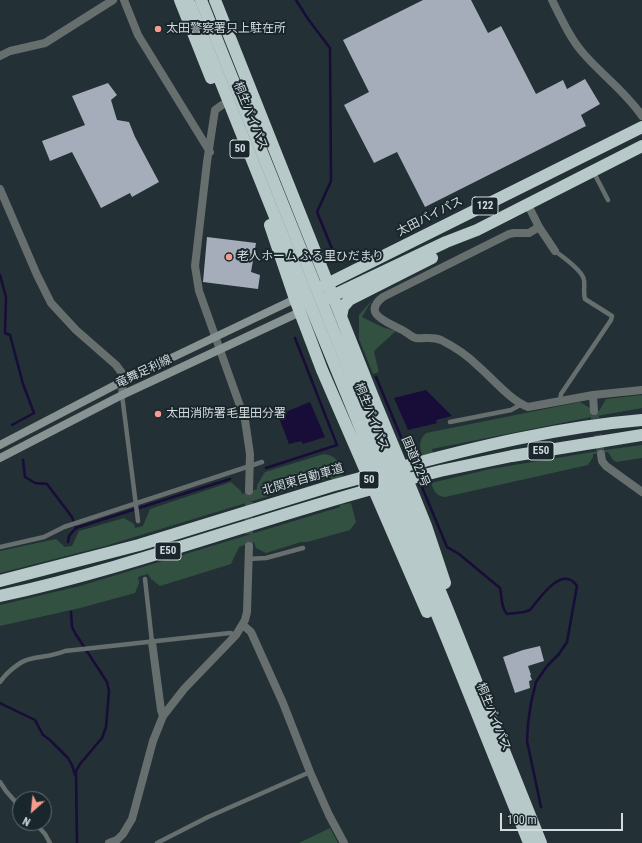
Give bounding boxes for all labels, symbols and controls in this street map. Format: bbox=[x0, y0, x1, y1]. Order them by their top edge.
place label: 太田警察署只上駐在所 bbox=[166, 22, 286, 36]
marker: 太田警察署只上駐在所 bbox=[153, 24, 163, 34]
street label: 桐生バイパス bbox=[230, 80, 270, 152]
road number: 50 bbox=[230, 140, 250, 158]
street label: 太田バイパス bbox=[395, 194, 465, 240]
road number: 122 bbox=[472, 197, 498, 215]
place label: 老人ホーム ふる里ひだまり bbox=[237, 250, 384, 264]
marker: 老人ホーム ふる里ひだまり bbox=[224, 252, 234, 262]
street label: 竜舞足利線 bbox=[114, 353, 174, 391]
street label: 桐生バイパス bbox=[351, 381, 391, 453]
place label: 太田消防署毛里田分署 bbox=[166, 407, 286, 421]
marker: 太田消防署毛里田分署 bbox=[153, 409, 163, 419]
street label: 国道122号 bbox=[398, 434, 432, 490]
road number: E50 bbox=[528, 442, 554, 460]
street label: 北関東自動車道 bbox=[261, 462, 345, 498]
road number: 50 bbox=[359, 471, 379, 489]
road number: E50 bbox=[155, 542, 181, 560]
street label: 桐生バイパス bbox=[473, 681, 513, 753]
north arrow bbox=[12, 791, 52, 831]
scale bar bbox=[502, 805, 625, 831]
text: 100 m bbox=[507, 813, 537, 827]
text: N bbox=[21, 814, 33, 829]

